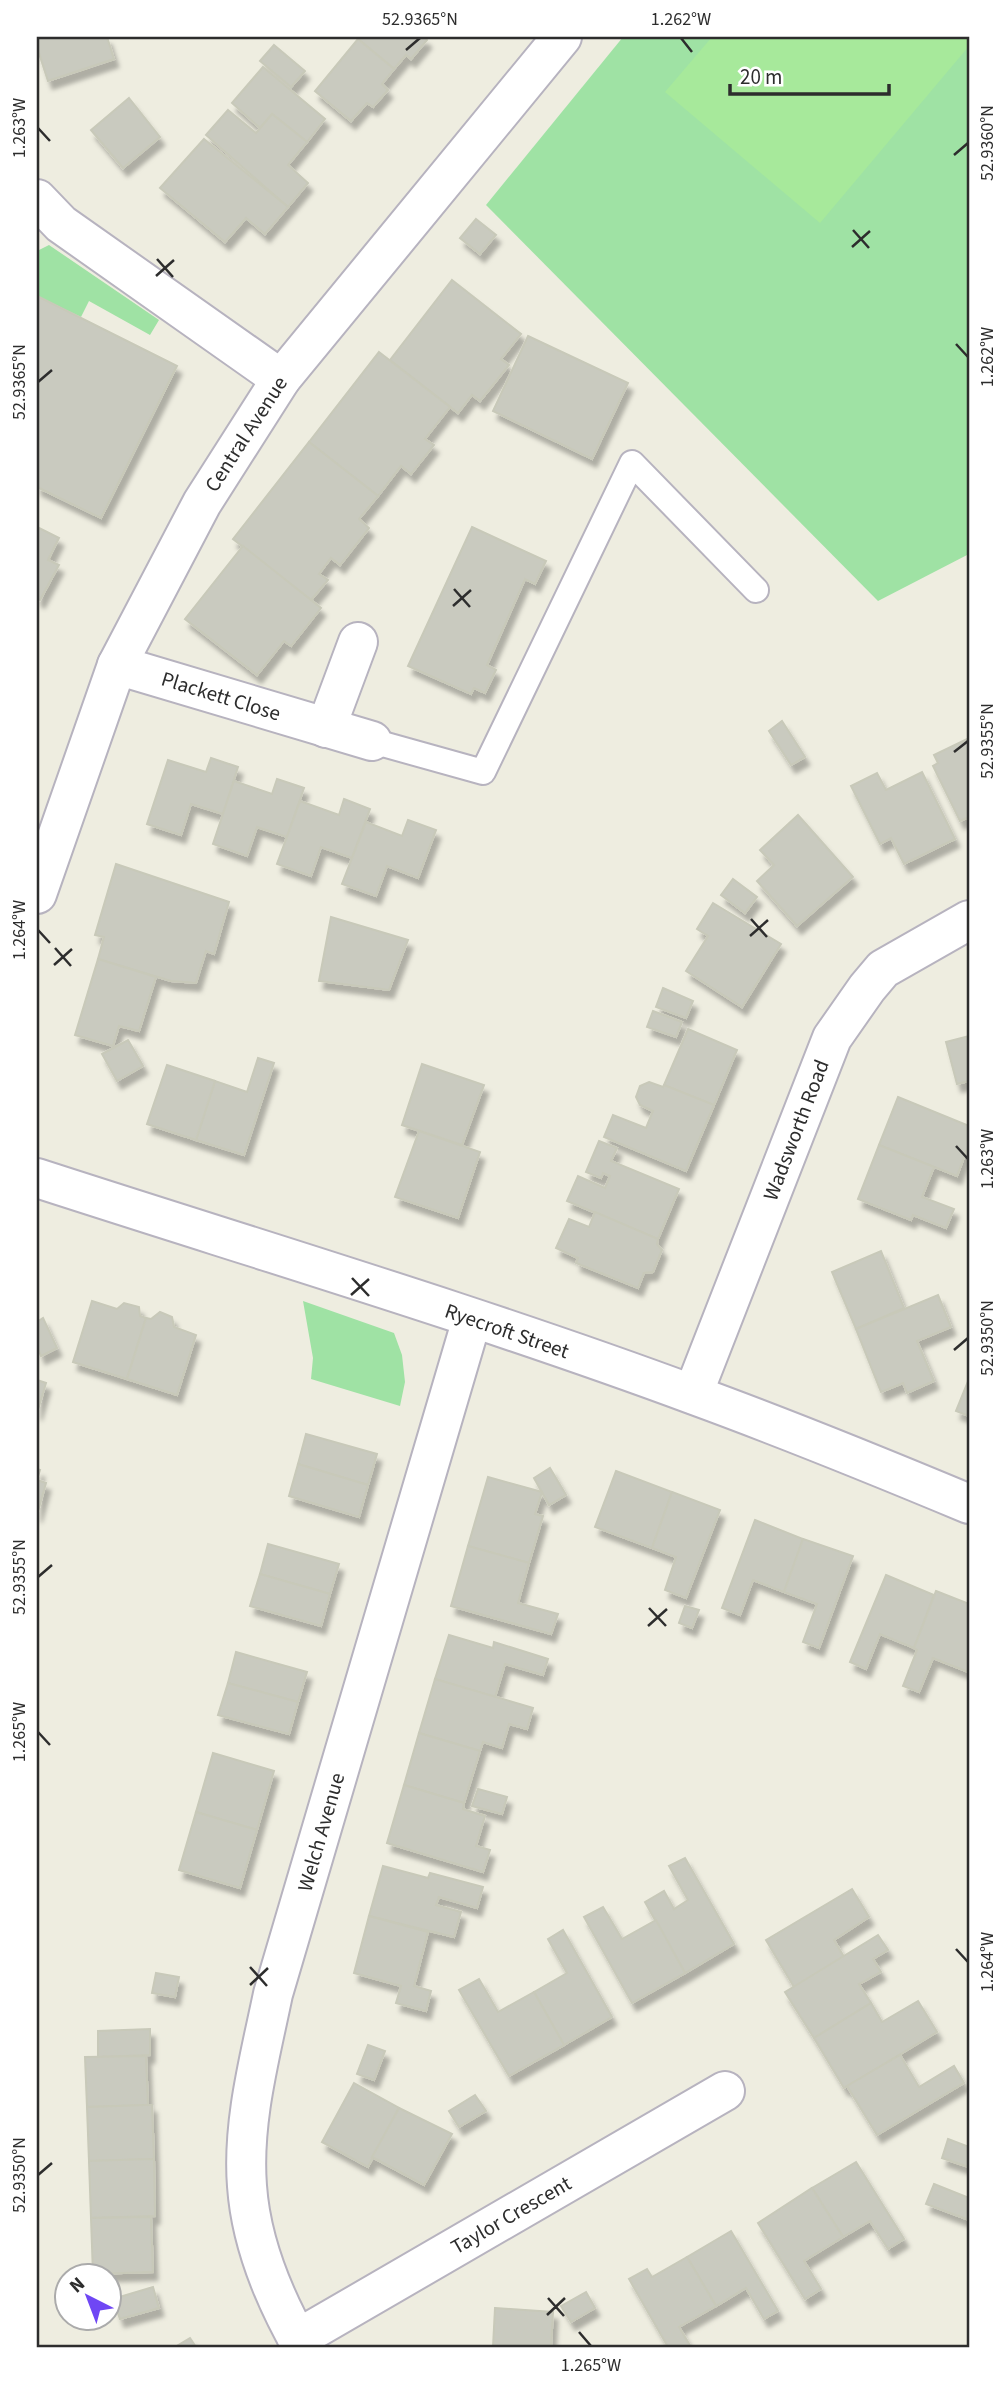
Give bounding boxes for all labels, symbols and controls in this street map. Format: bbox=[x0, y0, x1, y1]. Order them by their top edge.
text: 52.9365°N bbox=[382, 7, 458, 32]
text: 1.262°W bbox=[651, 7, 711, 32]
scale bar bbox=[730, 52, 889, 96]
text: 20 m bbox=[740, 62, 782, 92]
text: 1.263°W bbox=[7, 98, 32, 158]
text: 52.9360°N bbox=[975, 105, 1000, 181]
text: 1.262°W bbox=[975, 327, 1000, 387]
text: 52.9365°N bbox=[7, 344, 32, 420]
street label: Central Avenue bbox=[197, 370, 295, 498]
street label: Plackett Close bbox=[158, 664, 284, 728]
text: 52.9355°N bbox=[975, 703, 1000, 779]
text: 1.264°W bbox=[7, 900, 32, 960]
street label: Wadsworth Road bbox=[755, 1055, 837, 1205]
text: 1.263°W bbox=[975, 1129, 1000, 1189]
street label: Ryecroft Street bbox=[441, 1296, 573, 1366]
text: 52.9350°N bbox=[975, 1300, 1000, 1376]
text: 52.9355°N bbox=[7, 1539, 32, 1615]
text: 1.265°W bbox=[7, 1702, 32, 1762]
street label: Welch Avenue bbox=[290, 1769, 352, 1895]
text: 1.264°W bbox=[975, 1932, 1000, 1992]
text: 52.9350°N bbox=[7, 2137, 32, 2213]
street label: Taylor Crescent bbox=[445, 2168, 577, 2262]
north arrow bbox=[52, 2262, 122, 2332]
text: N bbox=[64, 2271, 91, 2300]
text: 1.265°W bbox=[561, 2353, 621, 2378]

